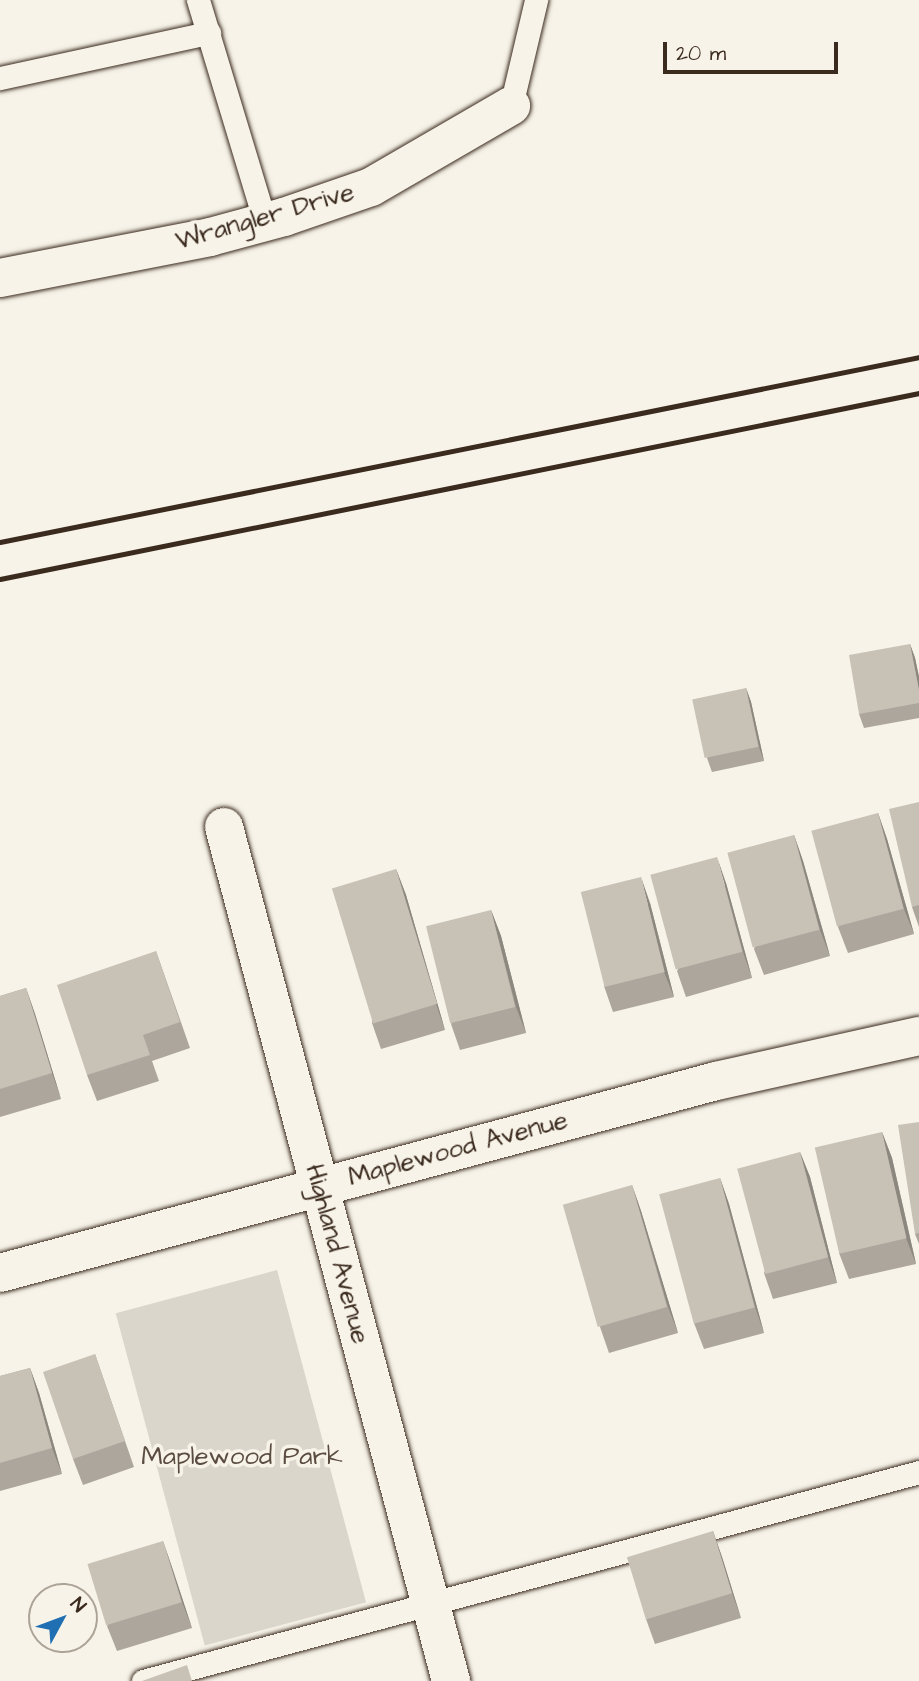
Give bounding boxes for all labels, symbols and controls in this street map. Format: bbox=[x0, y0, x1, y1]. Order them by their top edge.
scale bar bbox=[667, 28, 842, 72]
text: 20 m bbox=[676, 39, 726, 68]
street label: Wrangler Drive bbox=[172, 177, 358, 257]
street label: Maplewood Avenue bbox=[345, 1105, 571, 1193]
street label: Highland Avenue bbox=[298, 1161, 376, 1347]
park label: Maplewood Park bbox=[141, 1441, 343, 1473]
north arrow bbox=[28, 1583, 98, 1653]
text: N bbox=[64, 1592, 92, 1619]

